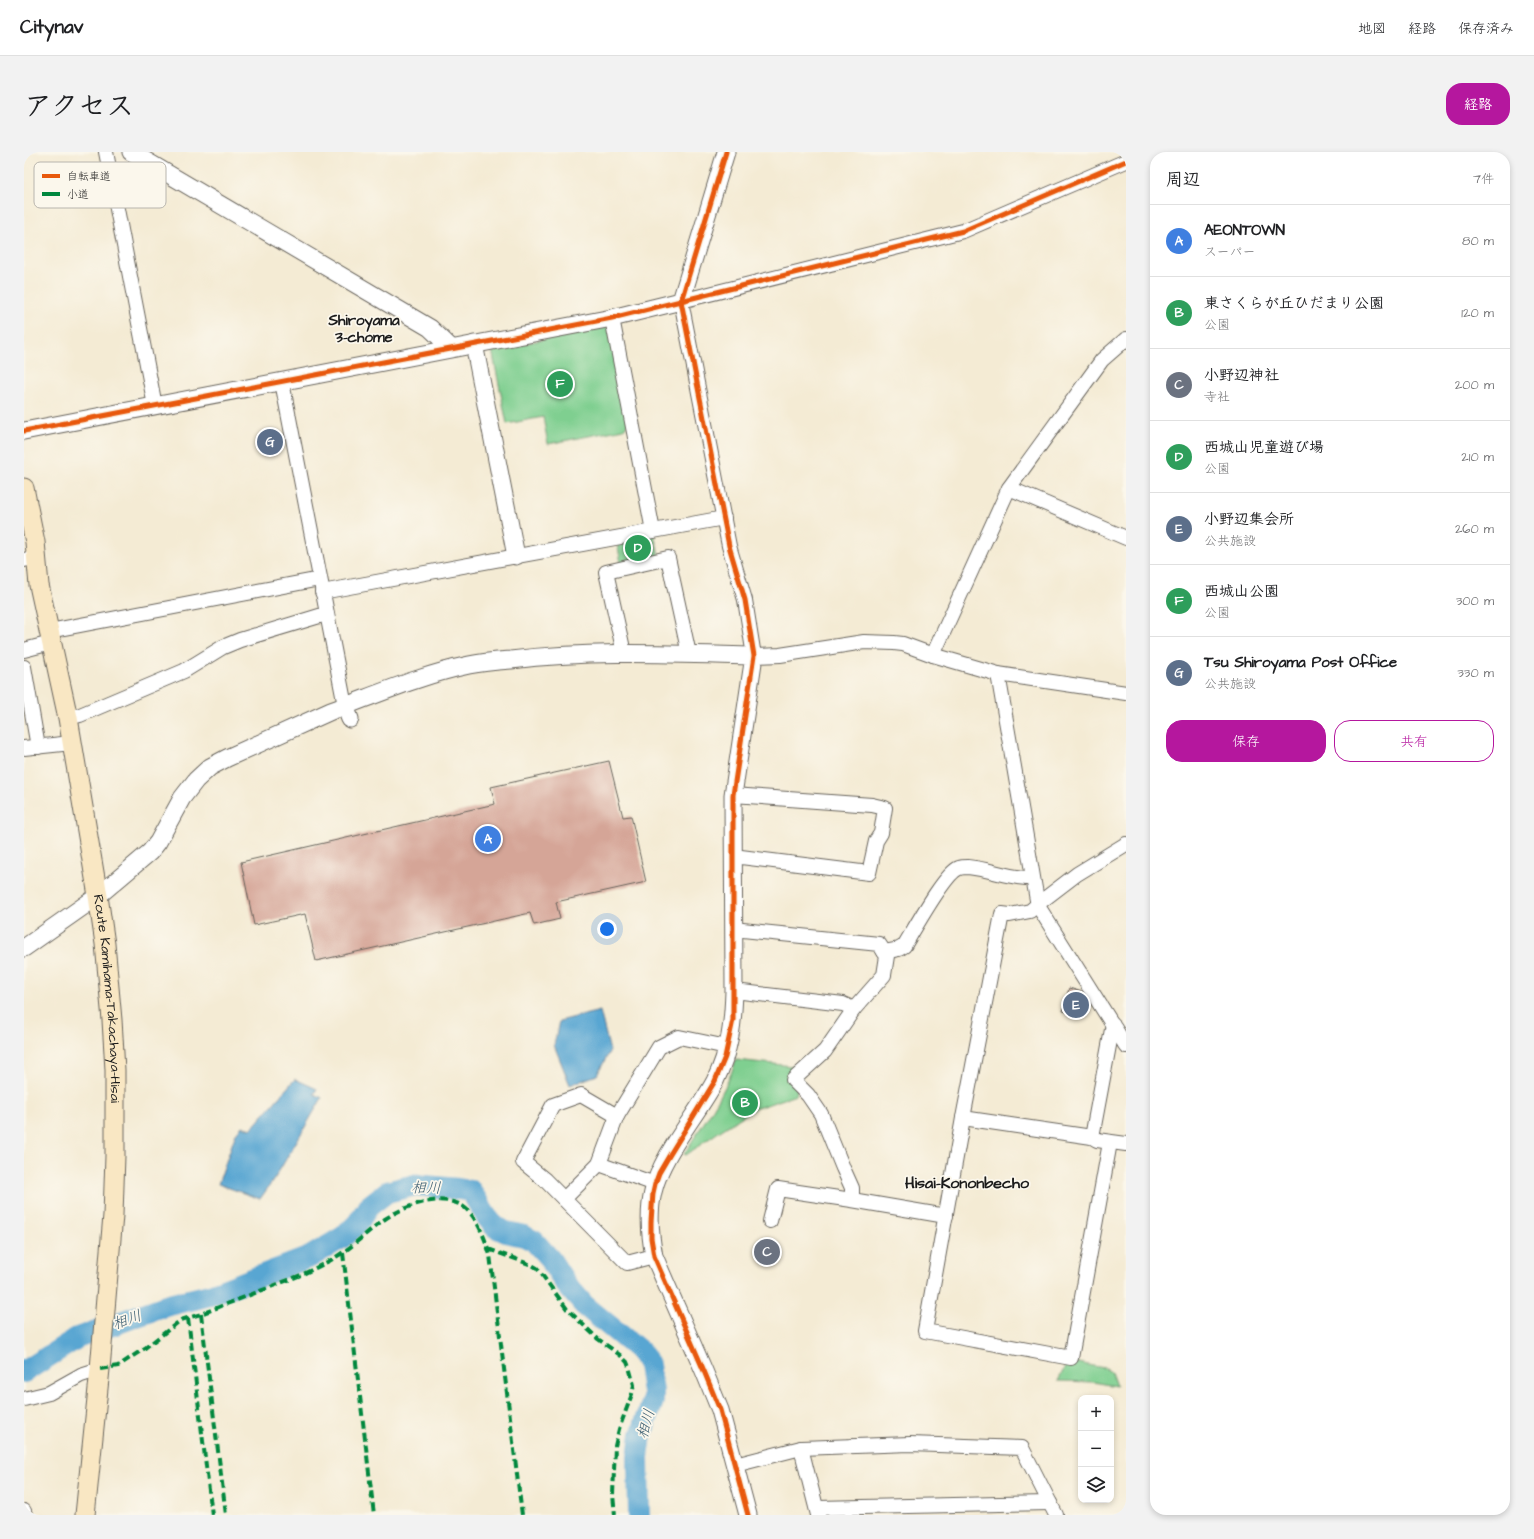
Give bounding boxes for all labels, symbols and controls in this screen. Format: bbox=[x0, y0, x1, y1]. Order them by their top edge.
text: Citynav bbox=[20, 14, 83, 41]
text: 地図 bbox=[1358, 19, 1386, 39]
text: 経路 bbox=[1408, 19, 1436, 39]
text: 保存済み bbox=[1458, 19, 1514, 39]
button: 経路 bbox=[1446, 83, 1510, 125]
text: アクセス bbox=[24, 87, 134, 126]
legend bbox=[34, 162, 166, 208]
text: 周辺 bbox=[1166, 168, 1200, 192]
text: 自転車道 bbox=[67, 169, 111, 184]
text: 7件 bbox=[1473, 170, 1494, 188]
text: 小道 bbox=[67, 187, 89, 202]
text: AEONTOWN bbox=[1204, 220, 1285, 241]
text: A bbox=[1175, 232, 1183, 250]
text: 80 m bbox=[1462, 232, 1494, 250]
text: スーパー bbox=[1204, 243, 1255, 261]
text: 東さくらが丘ひだまり公園 bbox=[1204, 293, 1384, 314]
text: B bbox=[1174, 304, 1184, 322]
text: 120 m bbox=[1461, 304, 1494, 322]
district label: Shiroyama 3-chome bbox=[327, 310, 400, 348]
text: 公園 bbox=[1204, 316, 1230, 334]
text: 小野辺神社 bbox=[1204, 365, 1279, 386]
pin: F bbox=[547, 369, 573, 399]
text: C bbox=[1174, 376, 1184, 394]
text: 200 m bbox=[1455, 376, 1494, 394]
text: 寺社 bbox=[1204, 388, 1230, 406]
pin: G bbox=[257, 427, 283, 457]
text: 西城山児童遊び場 bbox=[1204, 437, 1324, 458]
text: D bbox=[1175, 448, 1183, 466]
text: 210 m bbox=[1461, 448, 1494, 466]
text: 公園 bbox=[1204, 460, 1230, 478]
text: 小野辺集会所 bbox=[1204, 509, 1294, 530]
text: E bbox=[1175, 520, 1183, 538]
text: 260 m bbox=[1455, 520, 1494, 538]
text: 公共施設 bbox=[1204, 532, 1256, 550]
pin: D bbox=[625, 533, 651, 563]
text: 西城山公園 bbox=[1204, 581, 1279, 602]
text: F bbox=[1174, 592, 1184, 610]
text: 300 m bbox=[1456, 592, 1494, 610]
text: 公園 bbox=[1204, 604, 1230, 622]
text: Tsu Shiroyama Post Office bbox=[1204, 652, 1397, 673]
text: G bbox=[1174, 664, 1184, 682]
text: 330 m bbox=[1457, 664, 1494, 682]
text: 公共施設 bbox=[1204, 675, 1256, 693]
button: 保存 bbox=[1166, 720, 1326, 762]
button: 共有 bbox=[1334, 720, 1494, 762]
pin: A bbox=[475, 824, 501, 854]
street label: Route Kamihama-Takachaya-Hisai bbox=[88, 893, 125, 1103]
your location bbox=[597, 919, 617, 939]
pin: E bbox=[1063, 990, 1089, 1020]
pin: B bbox=[732, 1088, 758, 1118]
district label: Hisai-Kononbecho bbox=[905, 1172, 1030, 1194]
water label: 相川 bbox=[411, 1177, 441, 1199]
pin: C bbox=[754, 1237, 780, 1267]
water label: 相川 bbox=[109, 1305, 145, 1335]
map controls bbox=[1078, 1395, 1114, 1503]
button: + bbox=[1078, 1395, 1114, 1431]
water label: 相川 bbox=[632, 1407, 660, 1441]
button: − bbox=[1078, 1431, 1114, 1467]
button: layers bbox=[1078, 1467, 1114, 1503]

